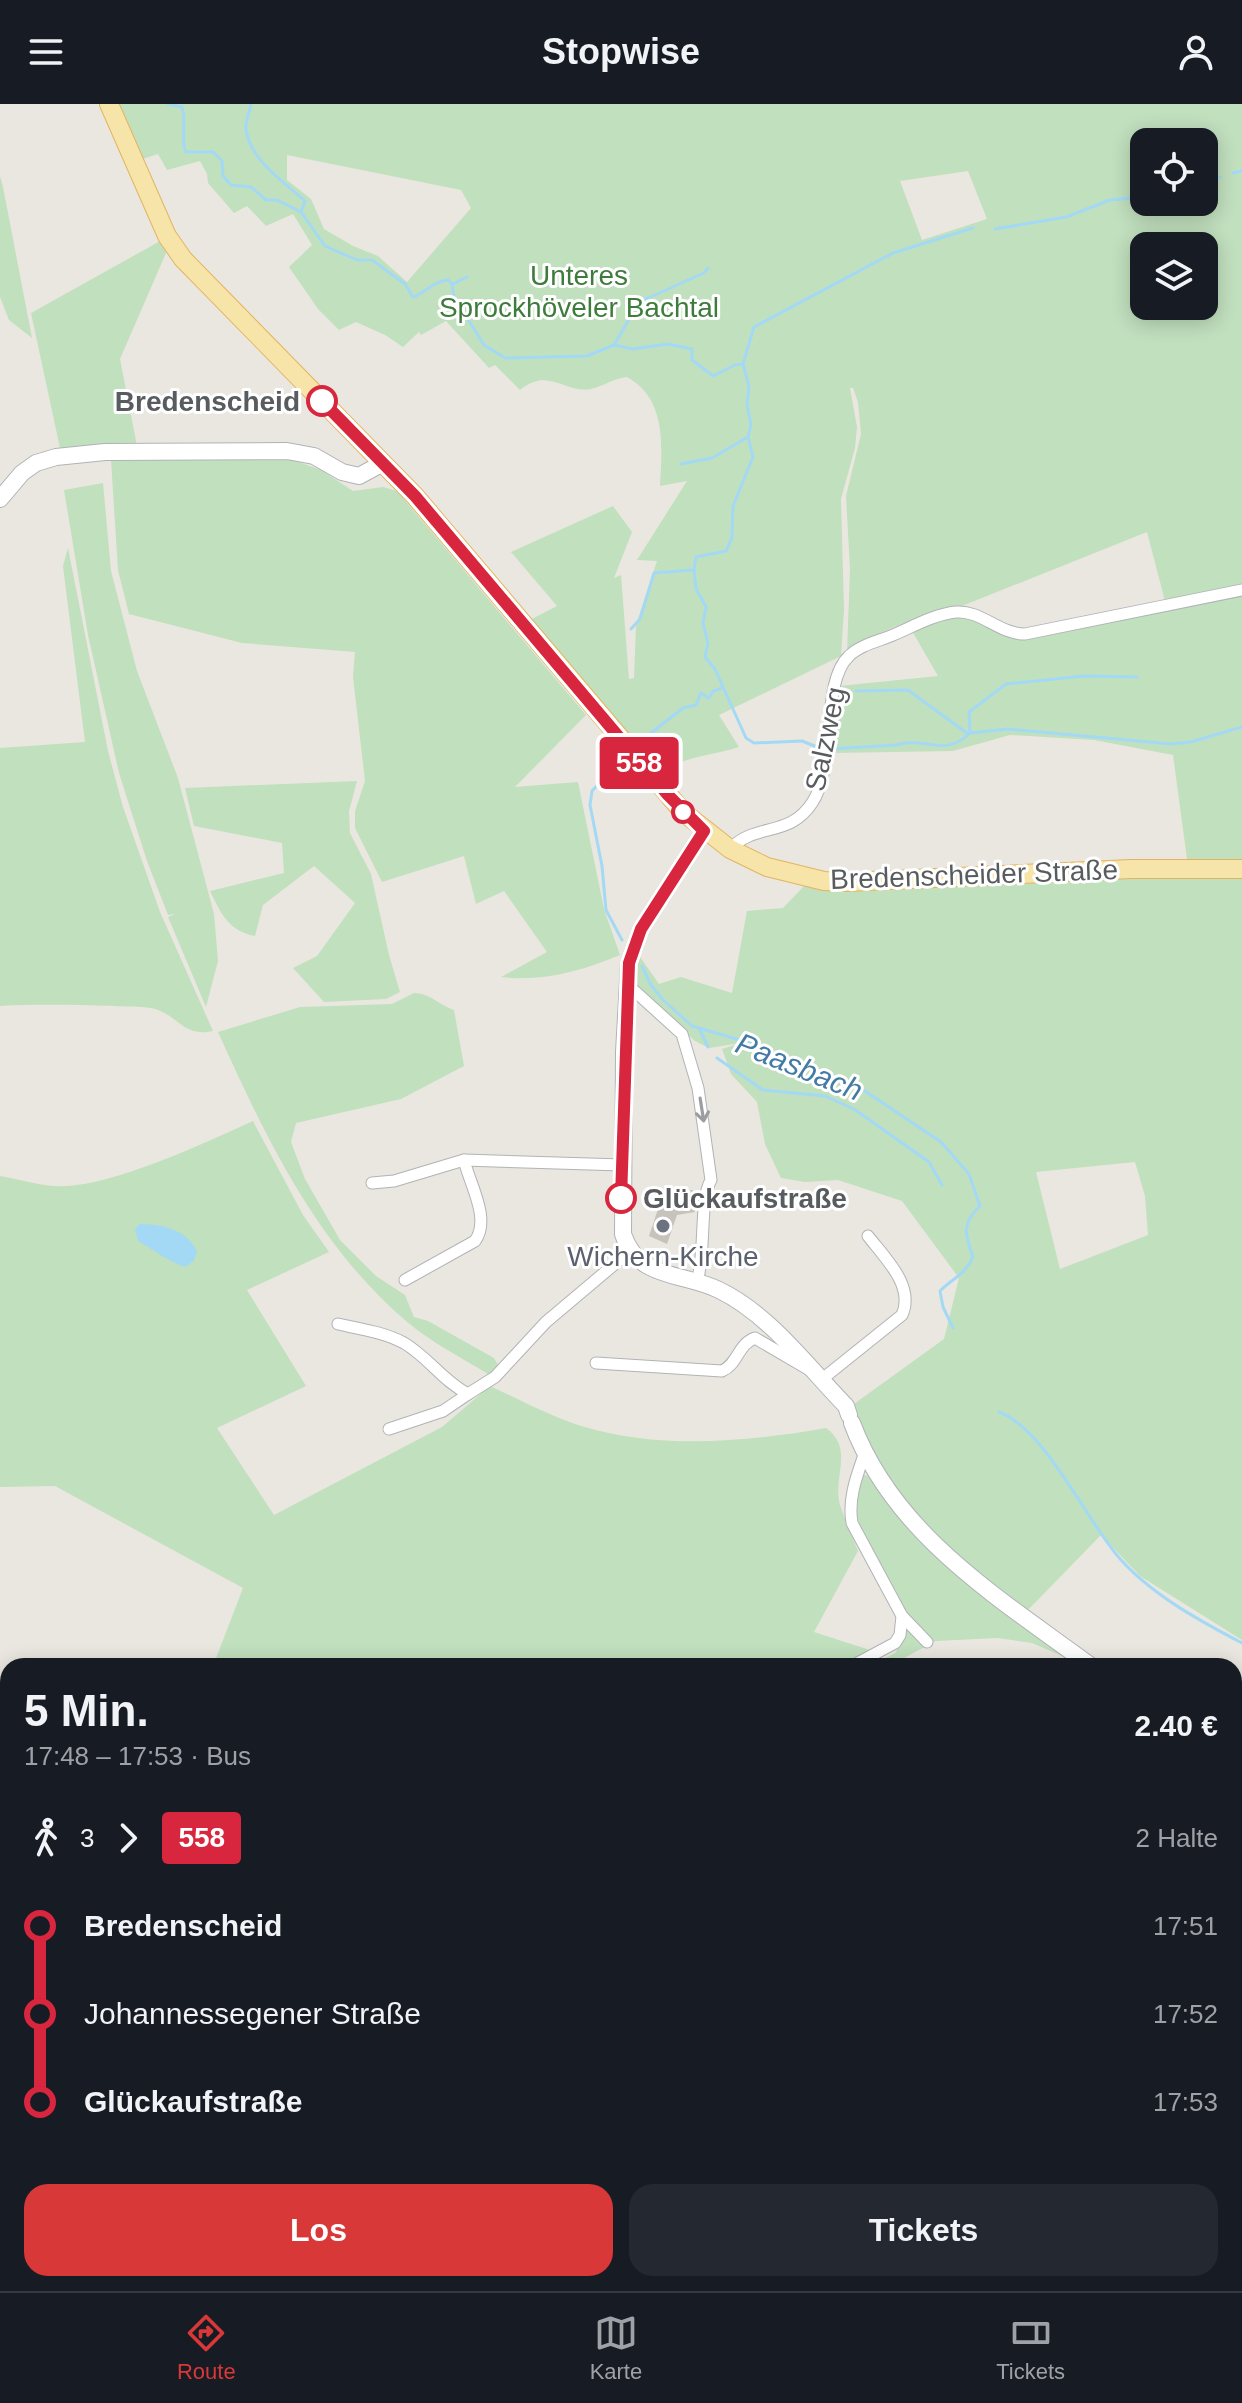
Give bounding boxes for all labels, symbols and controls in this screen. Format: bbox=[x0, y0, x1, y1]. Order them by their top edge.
icon: menu bbox=[24, 30, 68, 74]
icon: person bbox=[1174, 30, 1218, 74]
text: Stopwise bbox=[542, 31, 700, 72]
map controls bbox=[1130, 128, 1218, 320]
button: locate bbox=[1130, 128, 1218, 216]
button: layers bbox=[1130, 232, 1218, 320]
park label: Unteres Sprockhöveler Bachtal bbox=[439, 260, 719, 323]
place label: Bredenscheid bbox=[115, 386, 300, 417]
marker: Bredenscheid bbox=[307, 386, 337, 416]
street label: Salzweg bbox=[799, 684, 852, 794]
line badge: 558 bbox=[593, 737, 685, 789]
text: 558 bbox=[616, 747, 662, 778]
unlabelled marker bbox=[672, 801, 694, 823]
street label: Bredenscheider Straße bbox=[830, 854, 1118, 895]
water label: Paasbach bbox=[731, 1026, 867, 1107]
one-way arrow bbox=[695, 1096, 710, 1122]
marker: Glückaufstraße bbox=[606, 1183, 636, 1213]
place label: Glückaufstraße bbox=[643, 1183, 847, 1214]
marker: Wichern-Kirche bbox=[654, 1217, 672, 1235]
place label: Wichern-Kirche bbox=[567, 1241, 759, 1272]
text: 5 Min. bbox=[24, 1686, 149, 1735]
text: 2.40 € bbox=[1135, 1709, 1218, 1742]
text: 17:48 – 17:53 · Bus bbox=[24, 1741, 251, 1771]
icon: walk bbox=[24, 1816, 68, 1860]
icon: forward bbox=[106, 1816, 150, 1860]
text: 558 bbox=[178, 1822, 225, 1853]
text: 3 bbox=[80, 1823, 94, 1853]
text: 2 Halte bbox=[1136, 1823, 1218, 1853]
text: Bredenscheid bbox=[84, 1909, 282, 1942]
text: 17:51 bbox=[1153, 1911, 1218, 1941]
text: Johannessegener Straße bbox=[84, 1997, 421, 2030]
text: 17:52 bbox=[1153, 1999, 1218, 2029]
text: Glückaufstraße bbox=[84, 2085, 302, 2118]
text: 17:53 bbox=[1153, 2087, 1218, 2117]
button: Los bbox=[24, 2184, 613, 2276]
button: Tickets bbox=[629, 2184, 1218, 2276]
tab: Route bbox=[177, 2311, 236, 2385]
tab: Karte bbox=[590, 2311, 642, 2385]
tab: Tickets bbox=[996, 2311, 1065, 2385]

